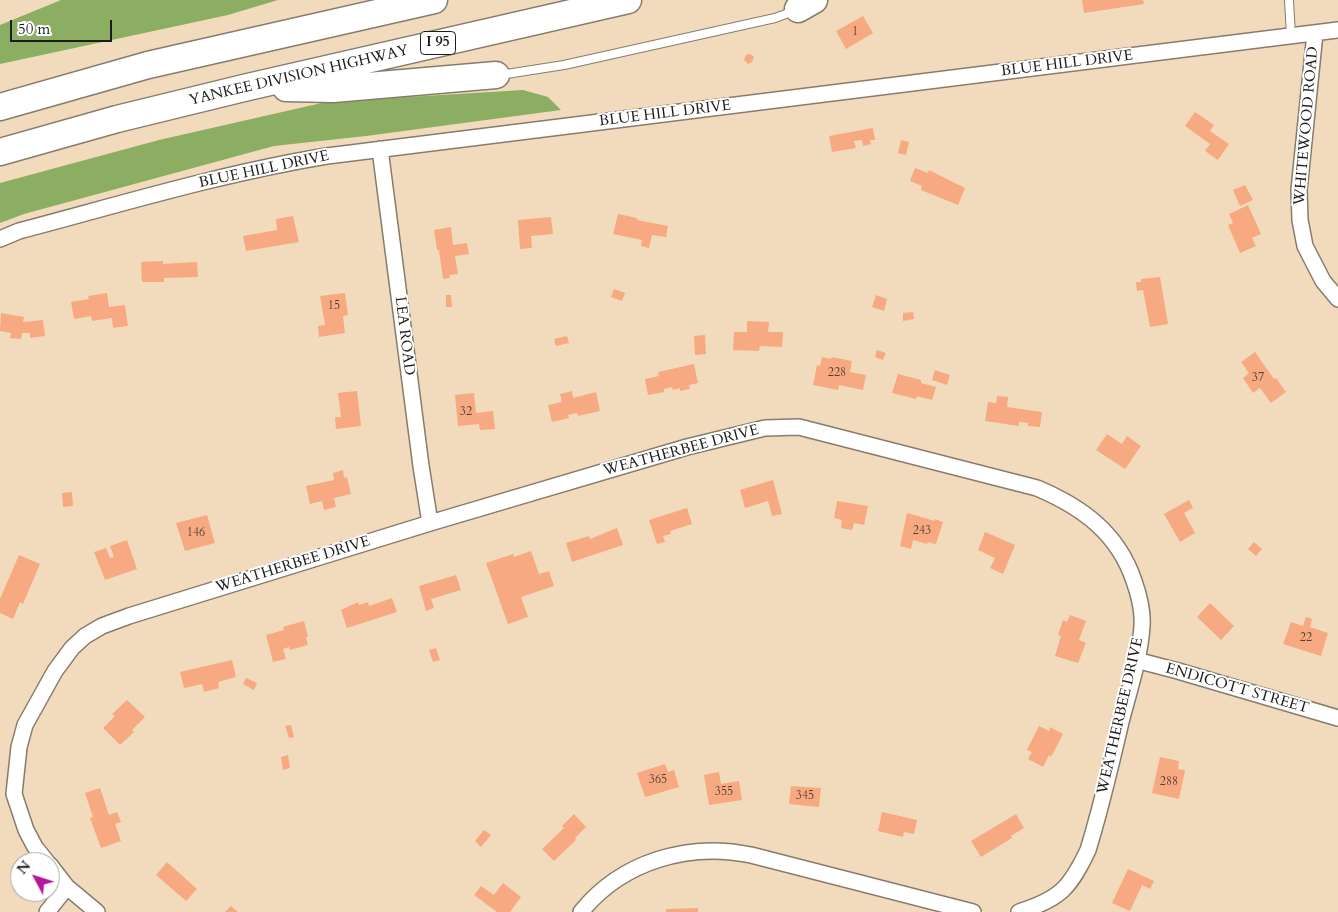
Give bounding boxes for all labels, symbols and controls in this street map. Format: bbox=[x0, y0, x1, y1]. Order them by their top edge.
scale bar bbox=[12, 10, 115, 42]
text: 50 m bbox=[18, 19, 50, 39]
house number: 1 bbox=[852, 25, 858, 39]
road number: I 95 bbox=[420, 32, 456, 54]
street label: YANKEE DIVISION HIGHWAY bbox=[187, 42, 411, 110]
street label: WHITEWOOD ROAD bbox=[1291, 46, 1323, 206]
street label: BLUE HILL DRIVE bbox=[1000, 47, 1134, 81]
street label: BLUE HILL DRIVE bbox=[598, 97, 732, 131]
street label: BLUE HILL DRIVE bbox=[197, 147, 331, 193]
street label: LEA ROAD bbox=[390, 296, 418, 376]
house number: 15 bbox=[328, 299, 340, 313]
house number: 228 bbox=[828, 366, 846, 380]
house number: 37 bbox=[1252, 371, 1264, 385]
house number: 32 bbox=[460, 405, 472, 419]
street label: WEATHERBEE DRIVE bbox=[601, 422, 761, 480]
house number: 243 bbox=[913, 524, 931, 538]
house number: 146 bbox=[187, 526, 205, 540]
street label: WEATHERBEE DRIVE bbox=[214, 533, 372, 597]
house number: 22 bbox=[1300, 631, 1312, 645]
street label: WEATHERBEE DRIVE bbox=[1094, 636, 1148, 796]
street label: ENDICOTT STREET bbox=[1163, 660, 1311, 718]
house number: 365 bbox=[649, 773, 667, 787]
house number: 288 bbox=[1160, 775, 1178, 789]
house number: 355 bbox=[715, 785, 733, 799]
house number: 345 bbox=[796, 789, 814, 803]
north arrow bbox=[10, 852, 60, 902]
text: N bbox=[13, 857, 35, 878]

